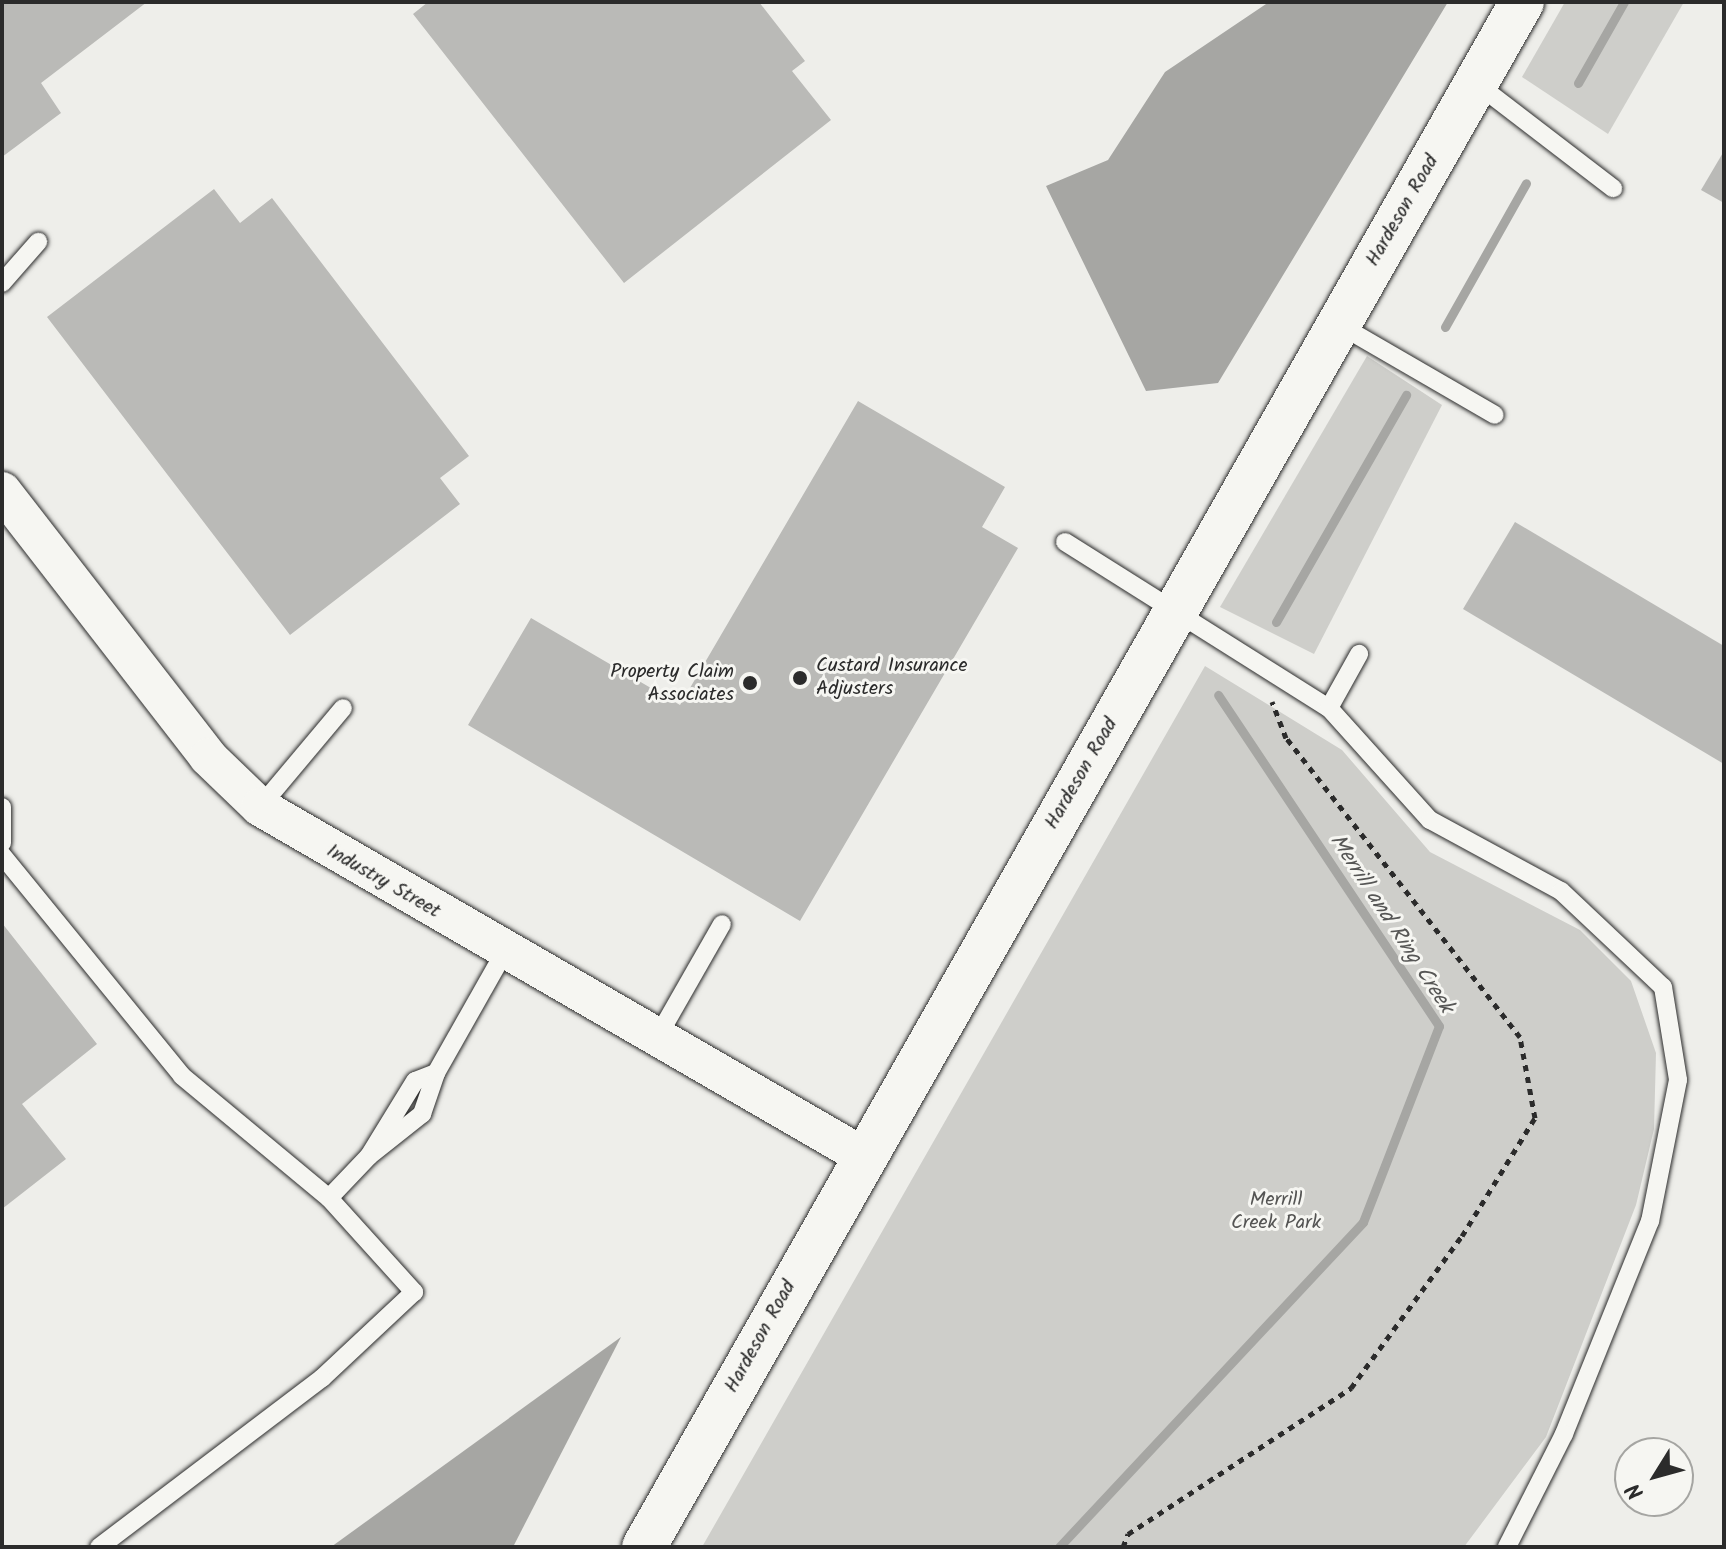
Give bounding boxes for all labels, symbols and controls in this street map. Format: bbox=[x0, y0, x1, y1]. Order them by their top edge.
street label: Hardeson Road bbox=[1361, 151, 1445, 271]
place label: Custard Insurance Adjusters bbox=[816, 654, 967, 701]
place label: Property Claim Associates bbox=[610, 660, 734, 707]
marker: Custard Insurance Adjusters bbox=[791, 669, 809, 687]
marker: Property Claim Associates bbox=[741, 674, 759, 692]
street label: Hardeson Road bbox=[1040, 714, 1124, 834]
water label: Merrill and Ring Creek bbox=[1323, 830, 1459, 1018]
street label: Industry Street bbox=[322, 840, 444, 924]
park label: Merrill Creek Park bbox=[1231, 1188, 1321, 1235]
street label: Hardeson Road bbox=[720, 1277, 802, 1397]
north arrow bbox=[1614, 1437, 1694, 1517]
text: N bbox=[1618, 1474, 1654, 1507]

